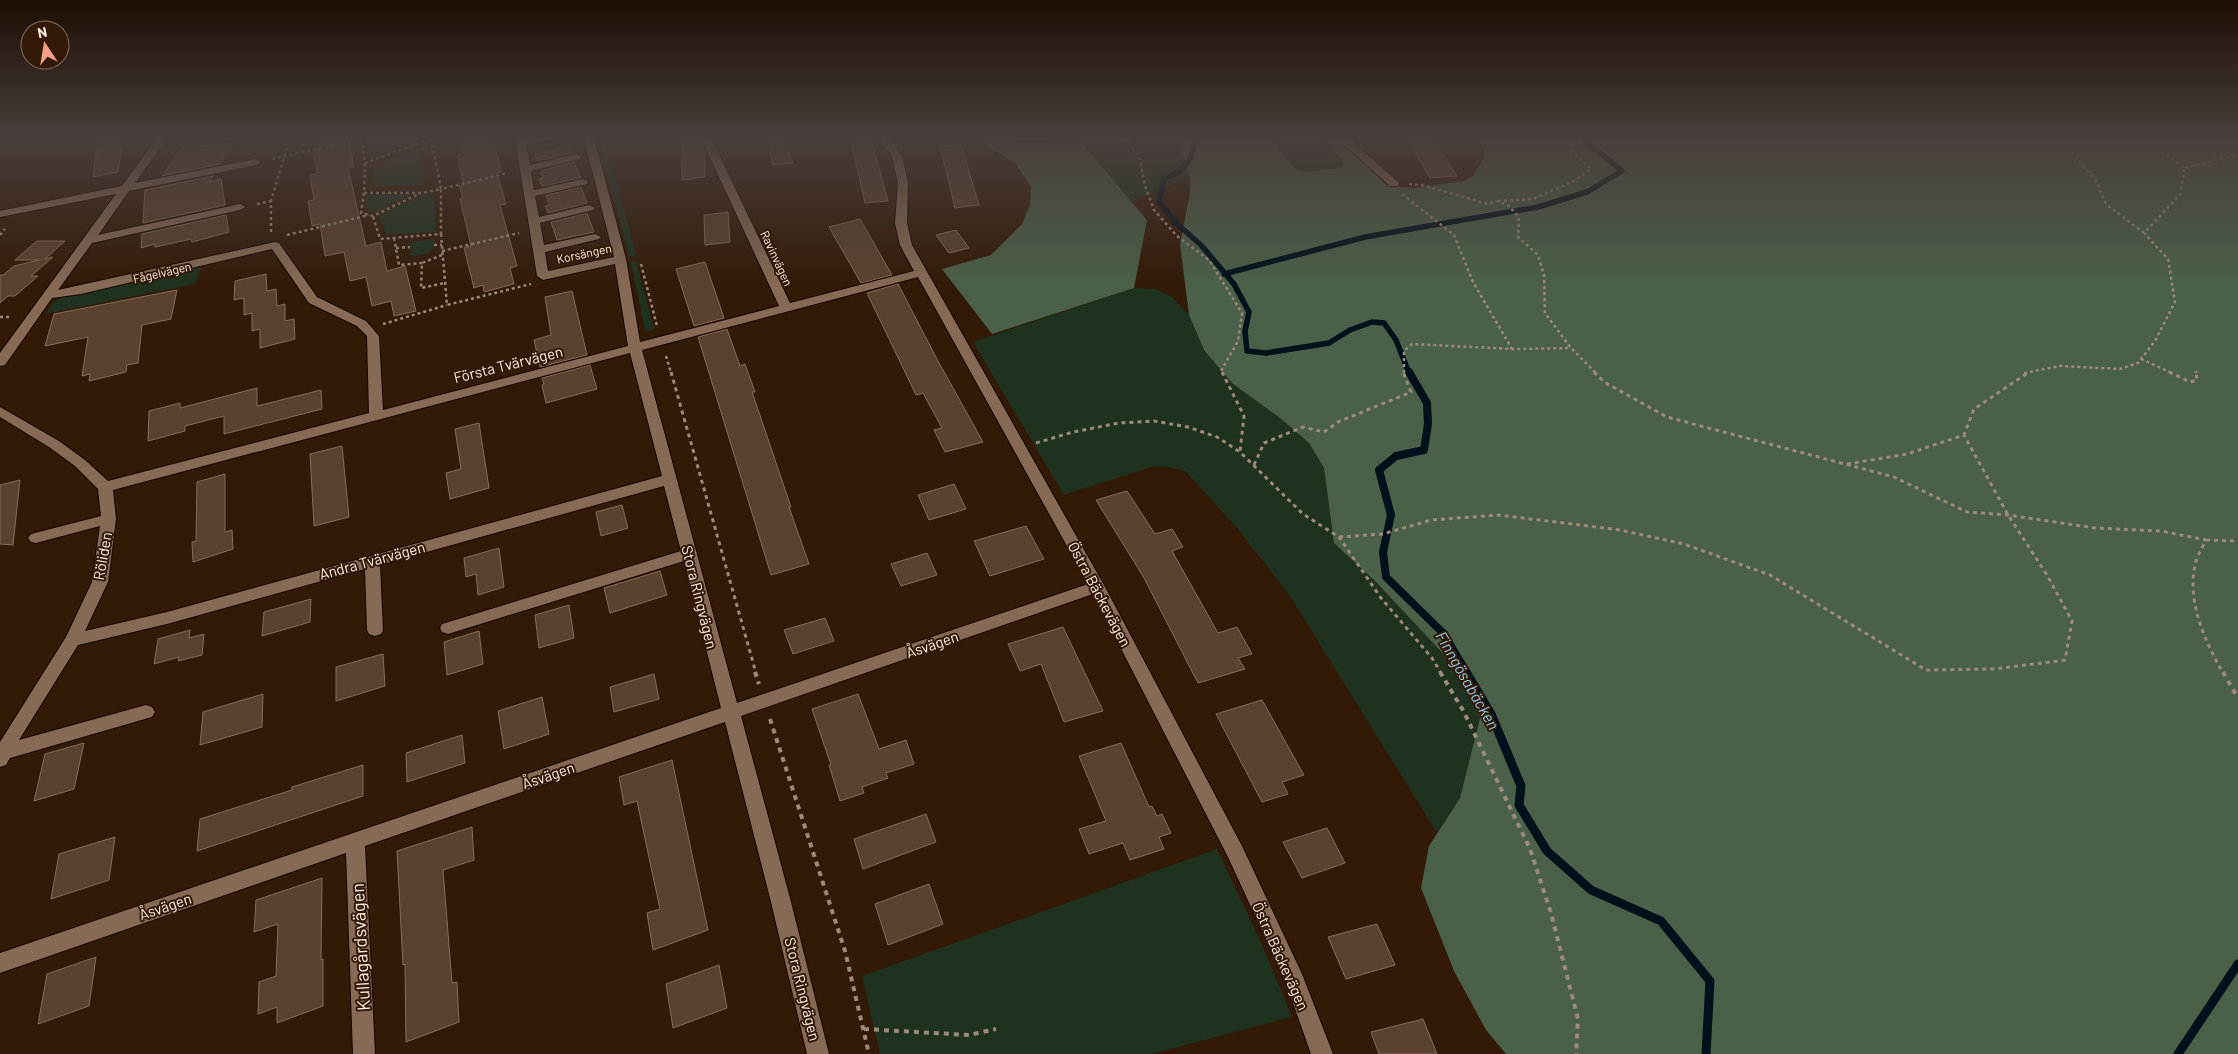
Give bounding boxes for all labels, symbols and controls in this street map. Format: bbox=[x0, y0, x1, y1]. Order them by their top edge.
north arrow bbox=[20, 20, 70, 70]
text: N bbox=[36, 23, 49, 41]
street label: Ravinvägen bbox=[758, 228, 796, 288]
street label: Korsängen bbox=[555, 240, 613, 266]
street label: Fågelvägen bbox=[132, 259, 192, 285]
street label: Första Tvärvägen bbox=[452, 342, 564, 386]
street label: Röliden bbox=[89, 530, 115, 582]
street label: Andra Tvärvägen bbox=[317, 537, 427, 583]
street label: Östra Bäckevägen bbox=[1065, 538, 1135, 650]
street label: Stora Ringvägen bbox=[678, 543, 722, 651]
street label: Åsvägen bbox=[903, 626, 961, 661]
water label: Finngösabäcken bbox=[1432, 627, 1504, 733]
street label: Åsvägen bbox=[519, 757, 577, 792]
street label: Kullagårdsvägen bbox=[346, 883, 374, 1011]
street label: Åsvägen bbox=[136, 888, 194, 923]
street label: Östra Bäckevägen bbox=[1249, 899, 1313, 1013]
street label: Stora Ringvägen bbox=[781, 935, 825, 1043]

